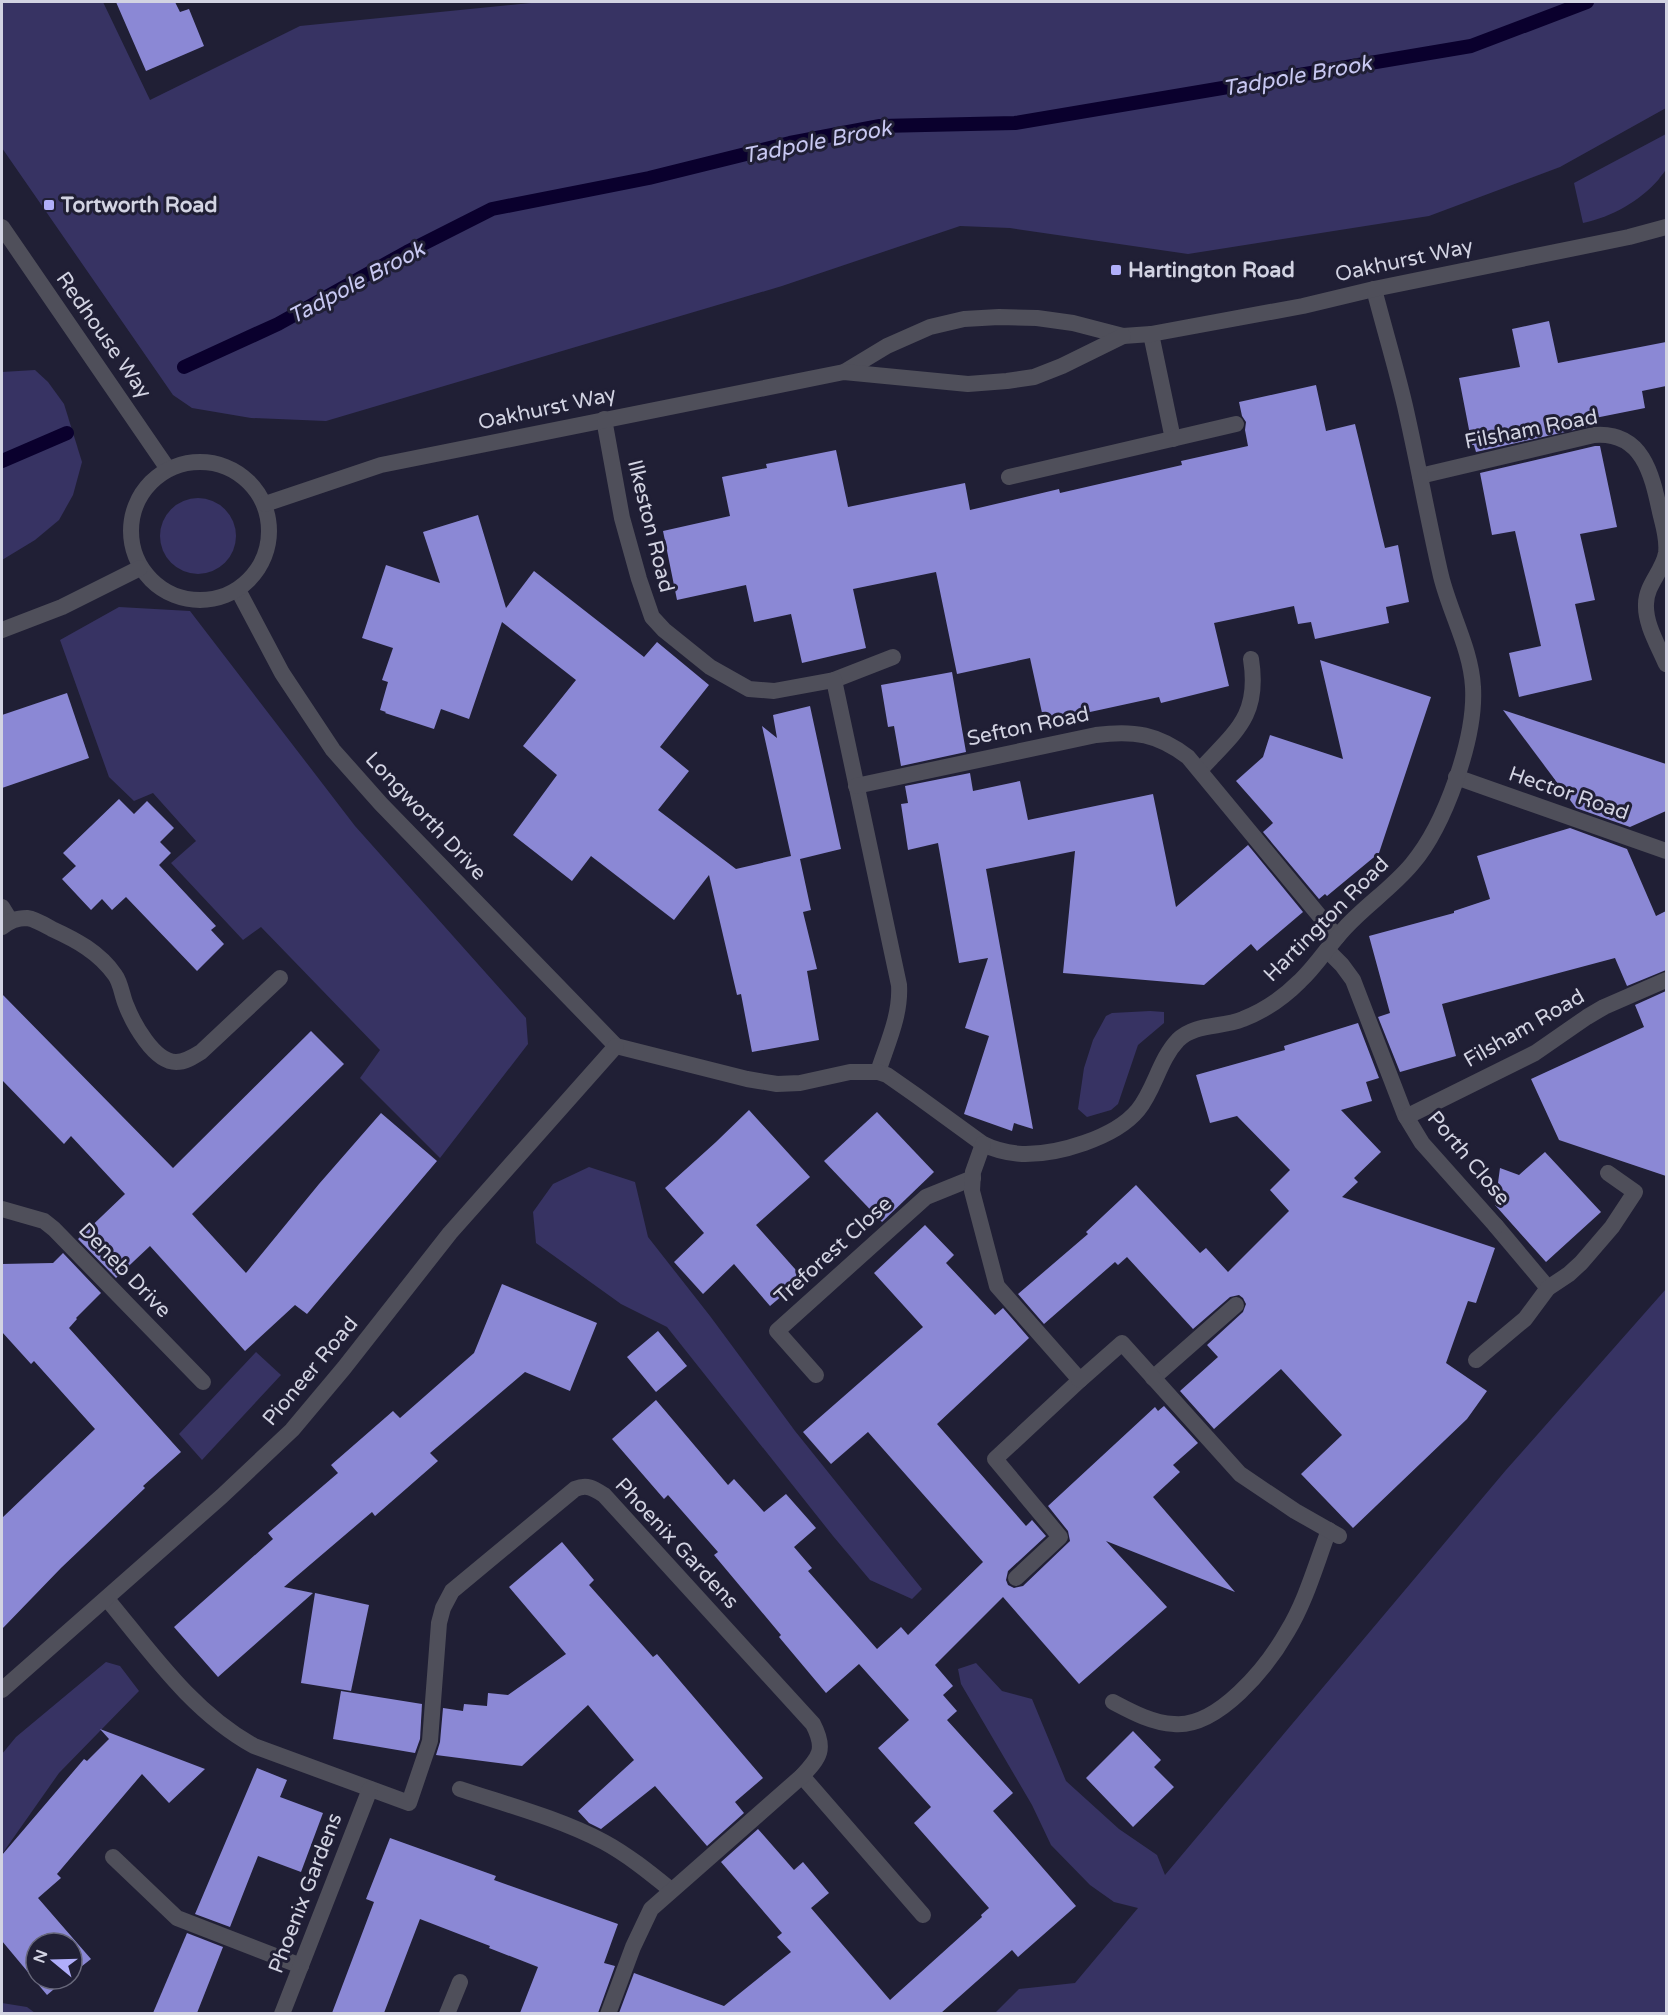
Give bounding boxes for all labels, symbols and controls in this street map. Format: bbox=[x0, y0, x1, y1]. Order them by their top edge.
water label: Tadpole Brook bbox=[1221, 50, 1376, 102]
water label: Tadpole Brook bbox=[741, 114, 896, 169]
place label: Tortworth Road bbox=[60, 193, 218, 218]
marker: Tortworth Road bbox=[42, 198, 56, 212]
street label: Oakhurst Way bbox=[1333, 234, 1475, 287]
water label: Tadpole Brook bbox=[284, 235, 431, 330]
place label: Hartington Road bbox=[1128, 258, 1295, 283]
marker: Hartington Road bbox=[1109, 263, 1123, 277]
street label: Redhouse Way bbox=[51, 267, 157, 404]
street label: Oakhurst Way bbox=[476, 382, 618, 435]
street label: Filsham Road bbox=[1462, 404, 1600, 455]
street label: Ilkeston Road bbox=[622, 457, 679, 595]
street label: Sefton Road bbox=[965, 701, 1092, 752]
street label: Longworth Drive bbox=[360, 747, 492, 886]
street label: Hector Road bbox=[1505, 761, 1632, 826]
street label: Hartington Road bbox=[1259, 852, 1394, 987]
street label: Filsham Road bbox=[1459, 984, 1589, 1073]
street label: Porth Close bbox=[1422, 1106, 1515, 1211]
street label: Treforest Close bbox=[770, 1191, 897, 1310]
street label: Deneb Drive bbox=[73, 1218, 176, 1323]
street label: Pioneer Road bbox=[257, 1312, 363, 1431]
street label: Phoenix Gardens bbox=[610, 1473, 744, 1614]
street label: Phoenix Gardens bbox=[263, 1809, 348, 1977]
north arrow bbox=[24, 1931, 84, 1991]
text: N bbox=[29, 1947, 52, 1966]

